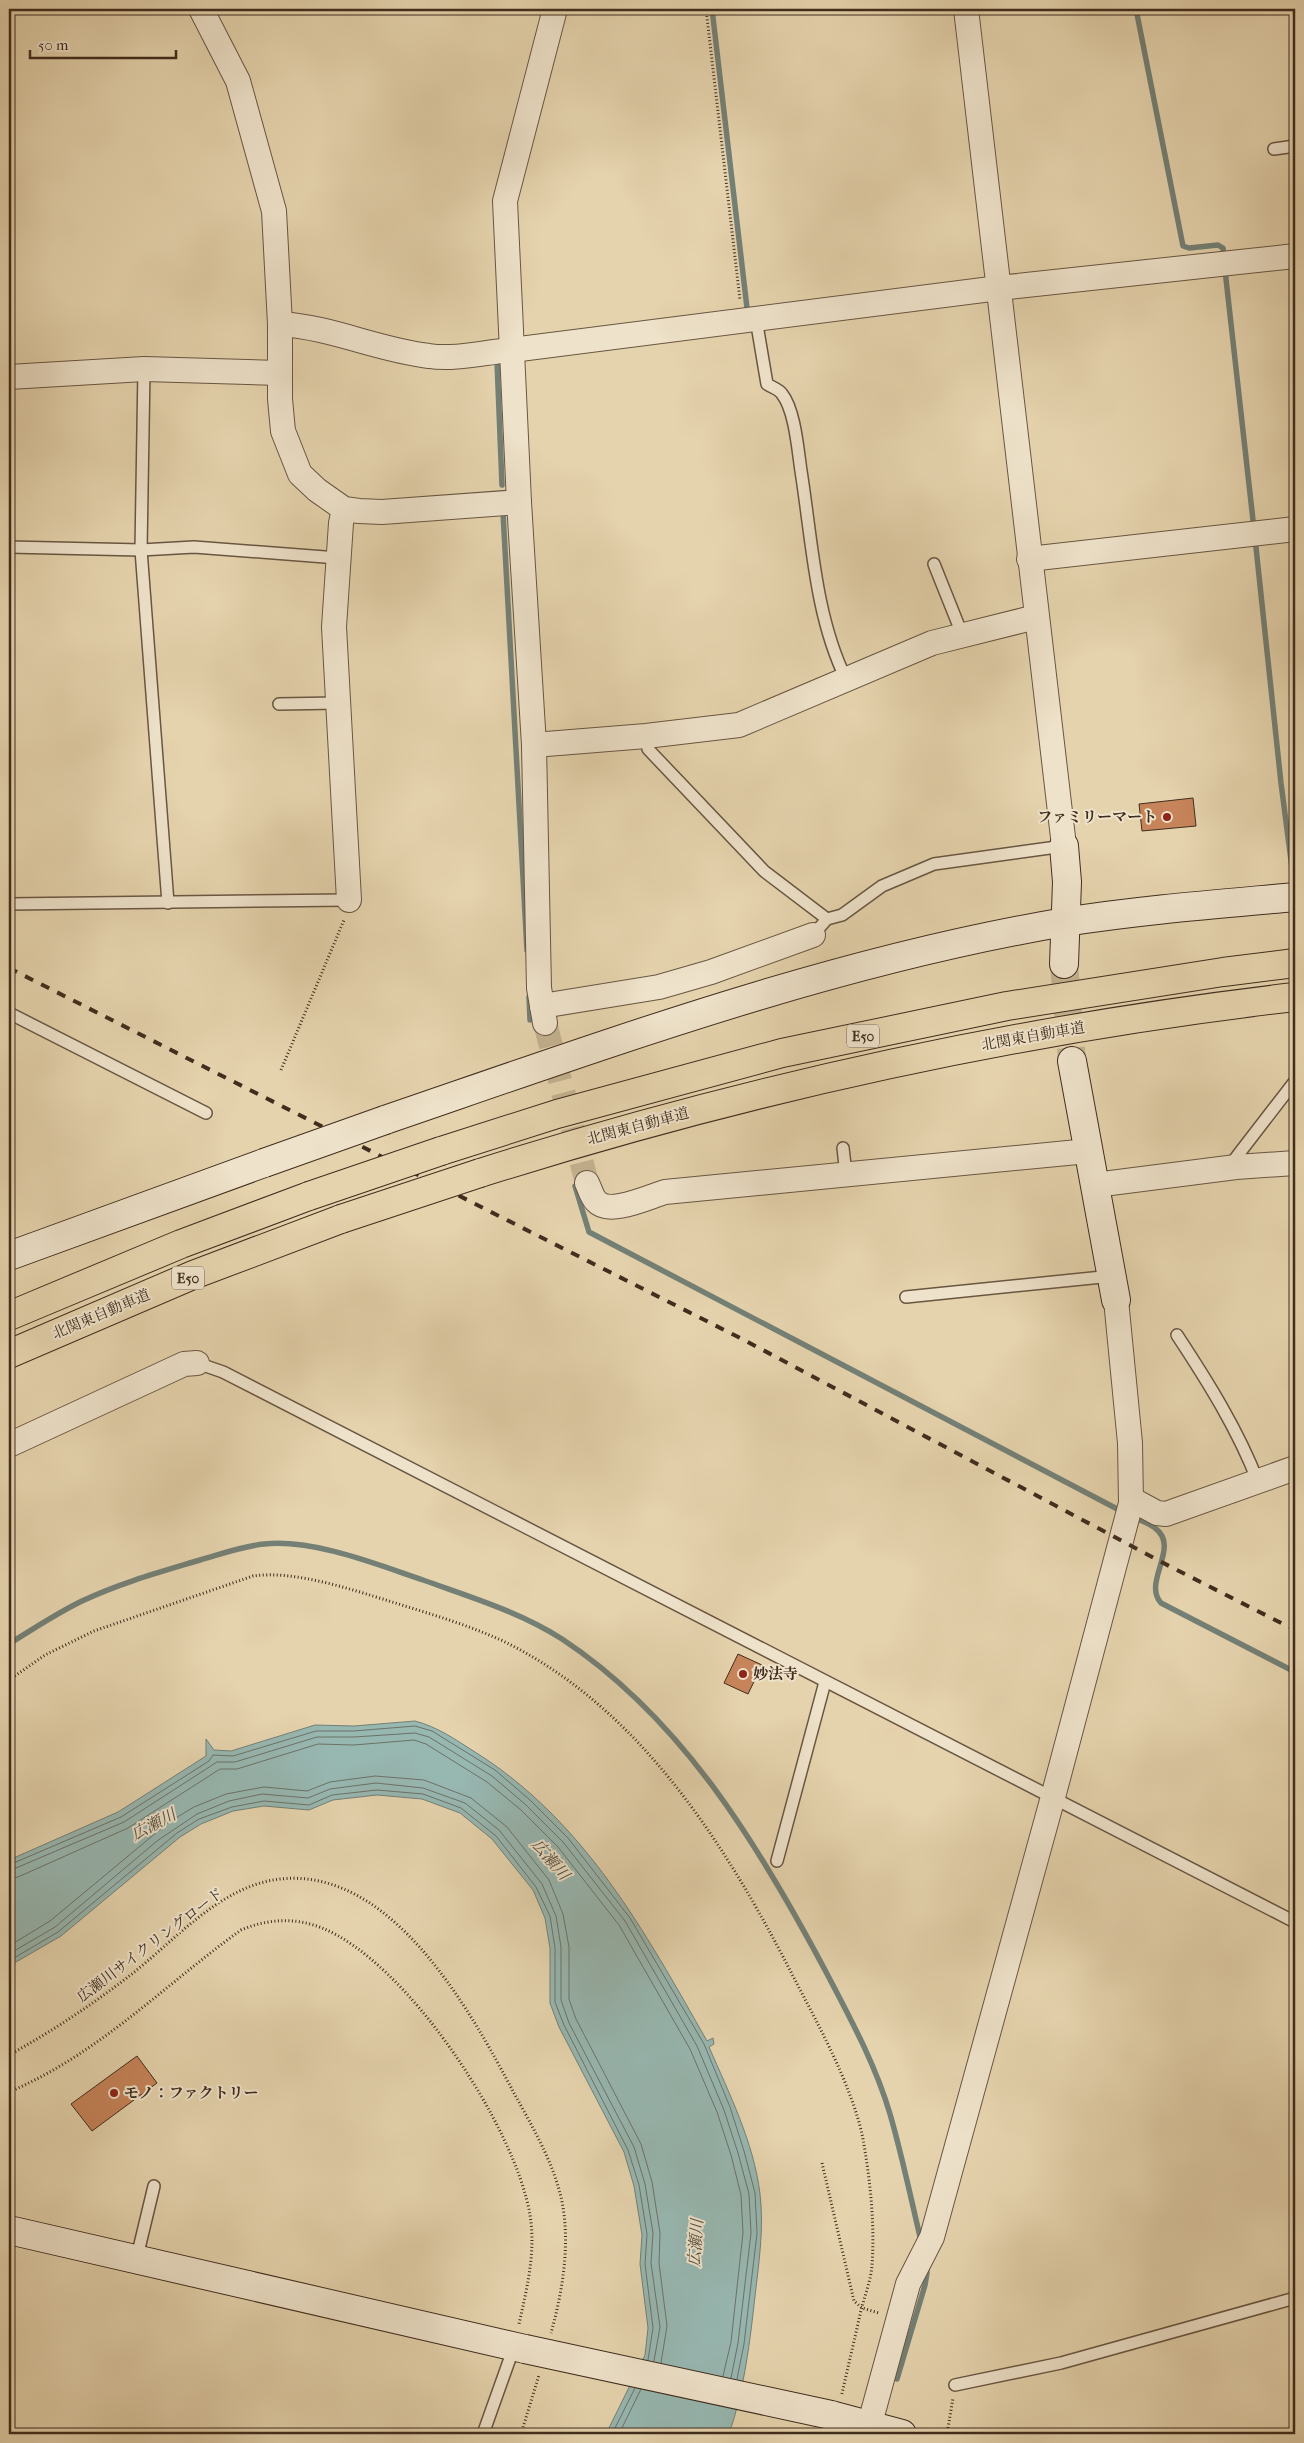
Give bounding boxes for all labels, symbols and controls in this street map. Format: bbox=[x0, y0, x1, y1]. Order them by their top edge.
scale bar bbox=[30, 28, 176, 60]
text: 50 m bbox=[38, 36, 69, 54]
place label: ファミリーマート bbox=[1037, 808, 1157, 826]
marker: ファミリーマート bbox=[1161, 811, 1173, 823]
street label: 北関東自動車道 bbox=[980, 1018, 1086, 1054]
road number: E50 bbox=[847, 1024, 879, 1048]
street label: 北関東自動車道 bbox=[585, 1104, 691, 1148]
road number: E50 bbox=[172, 1266, 204, 1290]
street label: 北関東自動車道 bbox=[49, 1285, 153, 1343]
place label: 妙法寺 bbox=[753, 1665, 798, 1683]
marker: 妙法寺 bbox=[737, 1668, 749, 1680]
water label: 広瀬川 bbox=[128, 1804, 181, 1844]
water label: 広瀬川 bbox=[528, 1835, 575, 1885]
street label: 広瀬川サイクリングロード bbox=[73, 1884, 227, 2006]
place label: モノ：ファクトリー bbox=[124, 2084, 259, 2102]
marker: モノ：ファクトリー bbox=[108, 2087, 120, 2099]
water label: 広瀬川 bbox=[684, 2216, 707, 2268]

